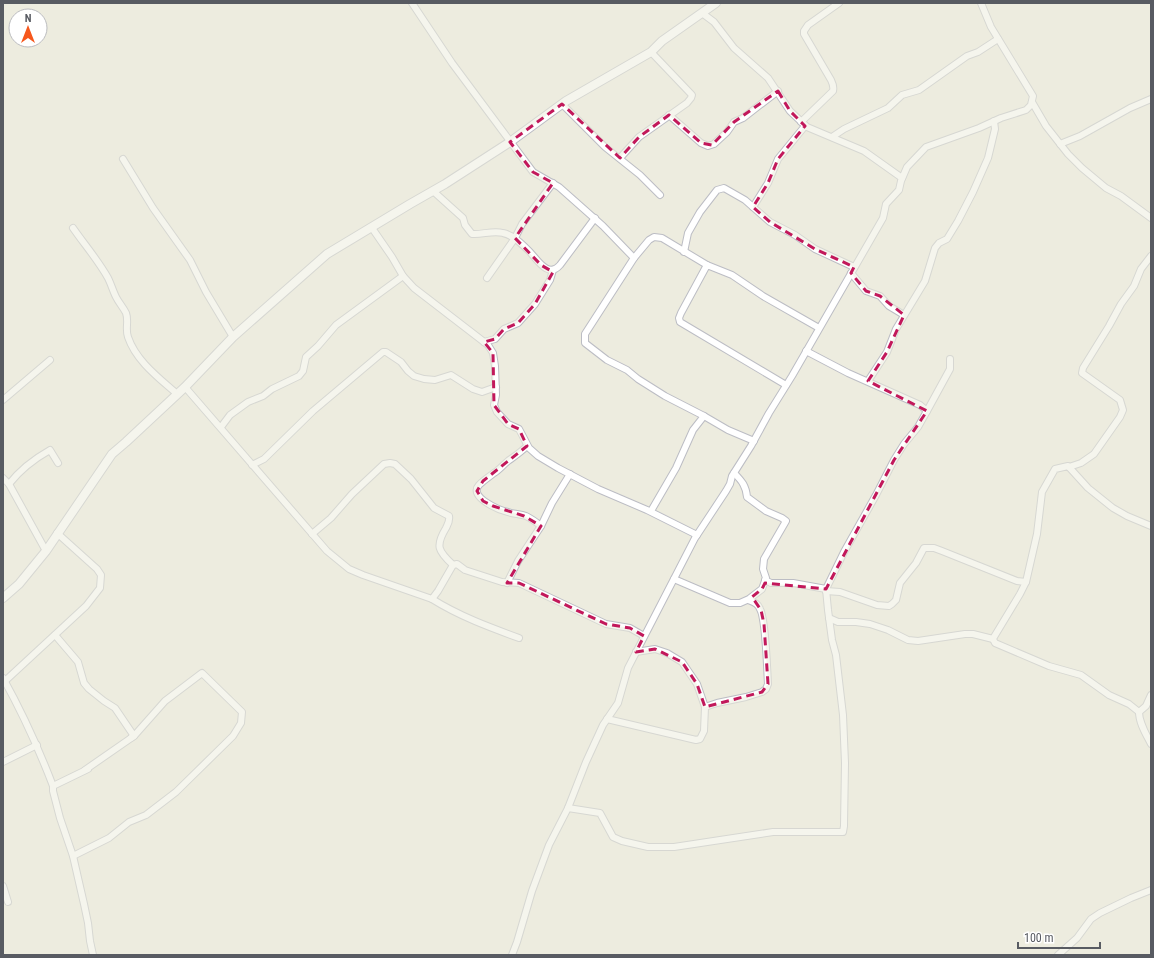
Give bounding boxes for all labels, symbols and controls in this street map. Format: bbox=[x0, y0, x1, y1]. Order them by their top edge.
north arrow bbox=[8, 8, 48, 48]
text: N bbox=[25, 12, 32, 25]
scale bar bbox=[1018, 924, 1100, 950]
text: 100 m bbox=[1024, 931, 1054, 945]

